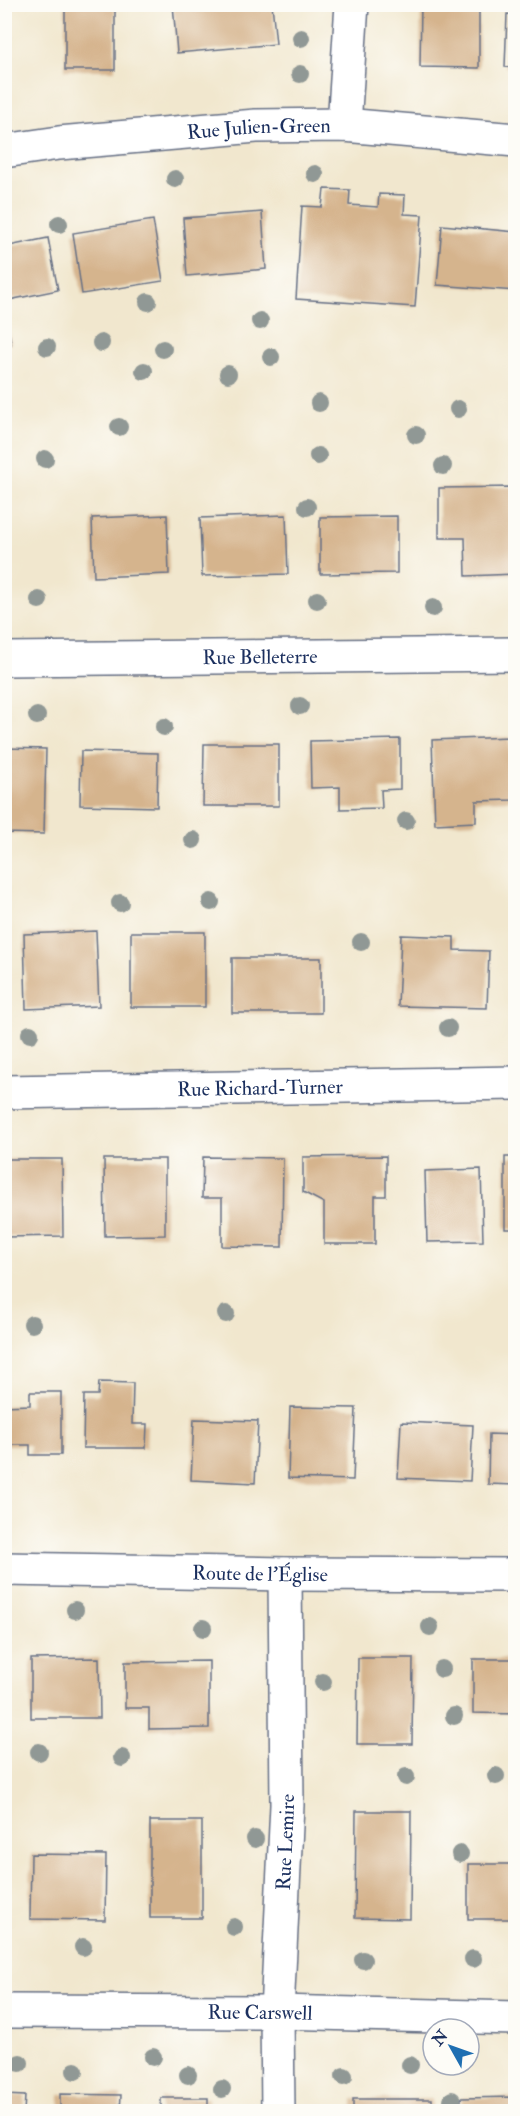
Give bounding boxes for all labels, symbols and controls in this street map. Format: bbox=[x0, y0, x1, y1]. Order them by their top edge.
street label: Rue Julien-Green bbox=[186, 113, 331, 144]
street label: Rue Belleterre bbox=[202, 643, 318, 670]
street label: Rue Richard-Turner bbox=[177, 1074, 344, 1101]
street label: Route de l'Église bbox=[192, 1560, 328, 1587]
street label: Rue Lemire bbox=[270, 1794, 300, 1891]
street label: Rue Carswell bbox=[207, 1999, 313, 2025]
north arrow bbox=[421, 2017, 481, 2077]
text: N bbox=[427, 2026, 453, 2051]

